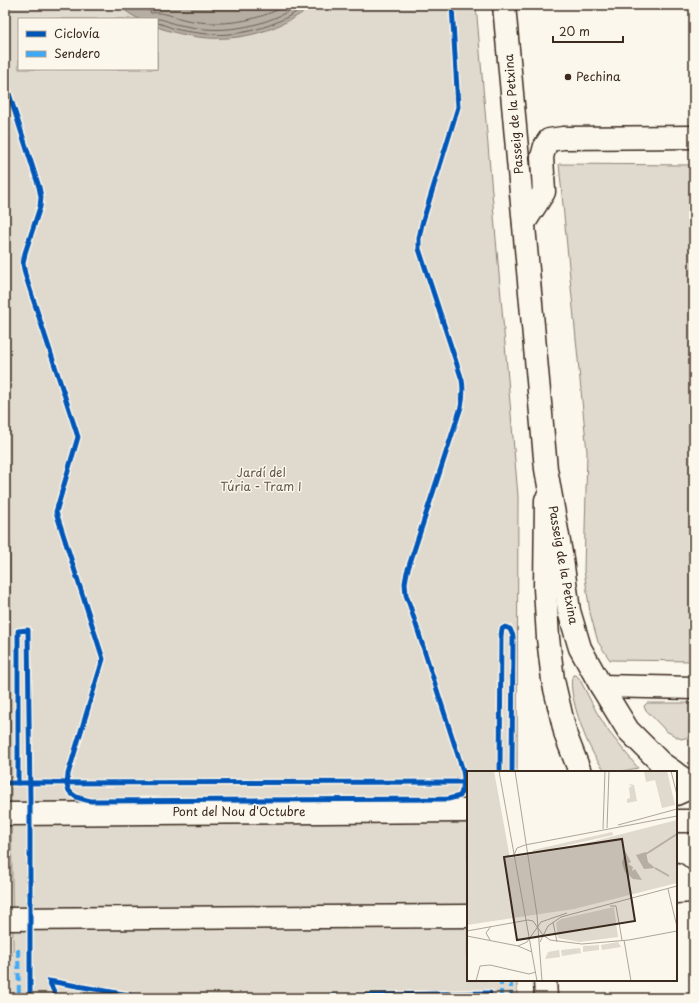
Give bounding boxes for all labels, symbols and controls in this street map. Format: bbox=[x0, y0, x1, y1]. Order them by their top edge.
legend bbox=[18, 18, 158, 70]
scale bar bbox=[553, 18, 623, 44]
text: 20 m bbox=[559, 22, 590, 40]
text: Ciclovía bbox=[54, 24, 100, 42]
text: Sendero bbox=[54, 44, 101, 62]
street label: Passeig de la Petxina bbox=[499, 53, 527, 175]
place label: Pechina bbox=[576, 67, 621, 85]
marker: Pechina bbox=[563, 72, 573, 82]
park label: Jardí del Túria - Tram I bbox=[220, 463, 302, 495]
street label: Passeig de la Petxina bbox=[545, 504, 583, 626]
inset map bbox=[467, 771, 677, 981]
street label: Pont del Nou d'Octubre bbox=[172, 802, 306, 820]

